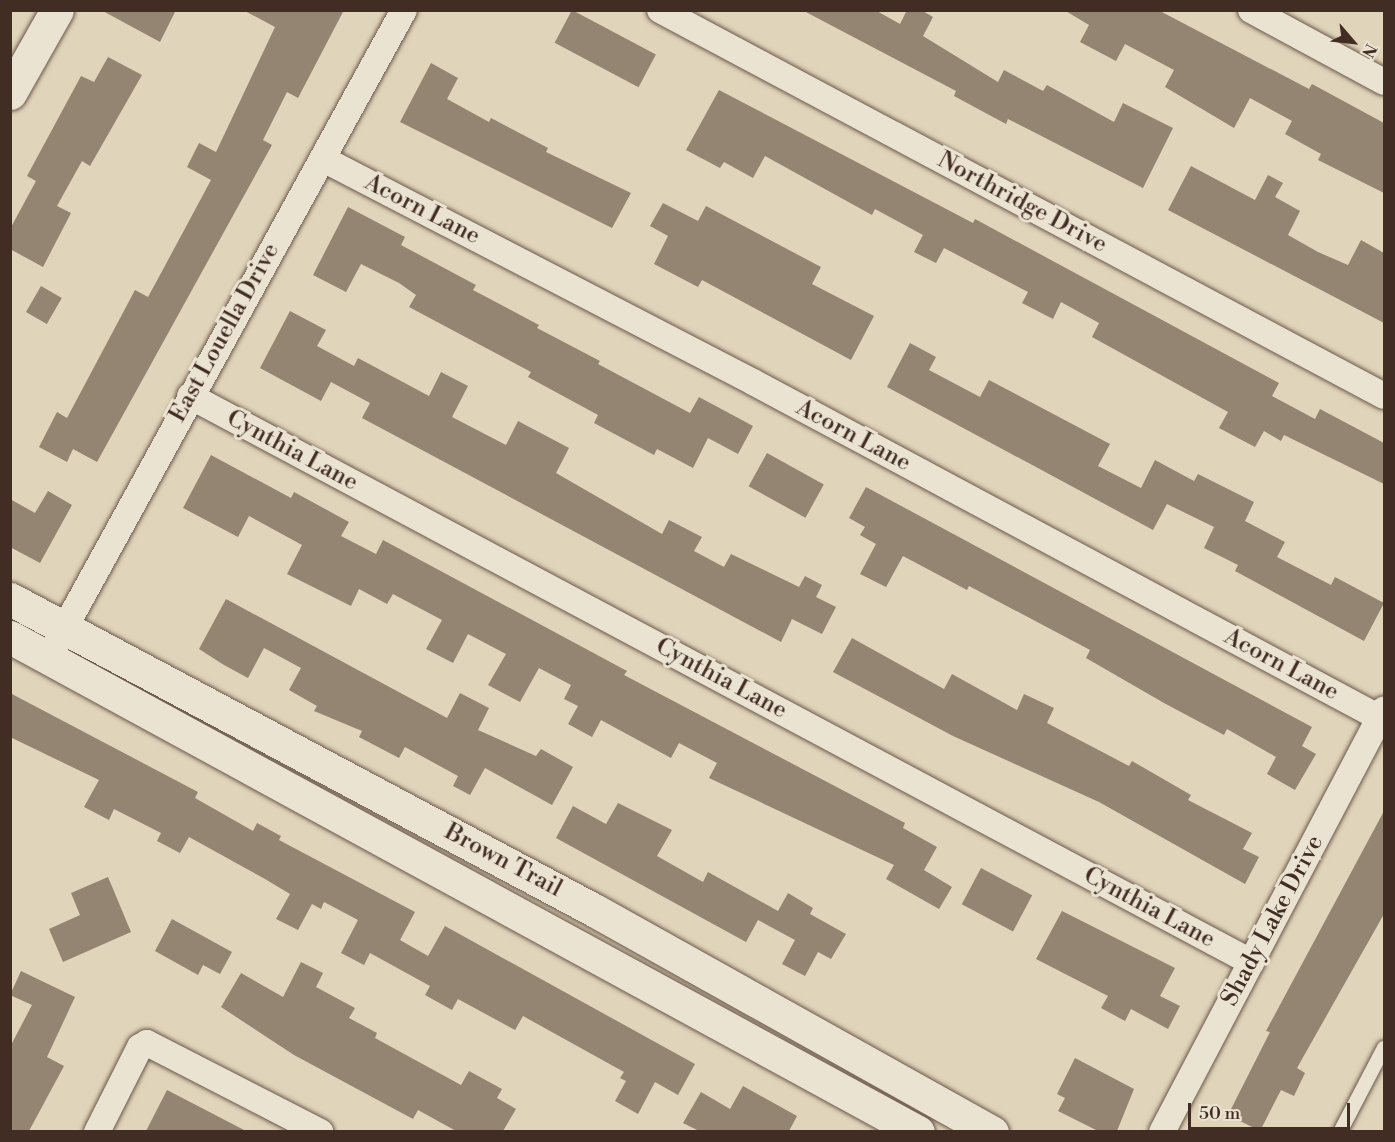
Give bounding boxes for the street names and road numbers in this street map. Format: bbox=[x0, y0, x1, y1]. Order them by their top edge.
street label: Northridge Drive bbox=[932, 146, 1112, 260]
street label: Acorn Lane bbox=[359, 169, 485, 251]
street label: East Louella Drive bbox=[164, 238, 286, 428]
street label: Acorn Lane bbox=[791, 394, 915, 478]
street label: Cynthia Lane bbox=[221, 404, 363, 498]
street label: Acorn Lane bbox=[1219, 623, 1343, 707]
street label: Cynthia Lane bbox=[650, 632, 792, 726]
street label: Brown Trail bbox=[439, 818, 567, 904]
street label: Shady Lake Drive bbox=[1216, 831, 1330, 1011]
street label: Cynthia Lane bbox=[1078, 861, 1220, 955]

